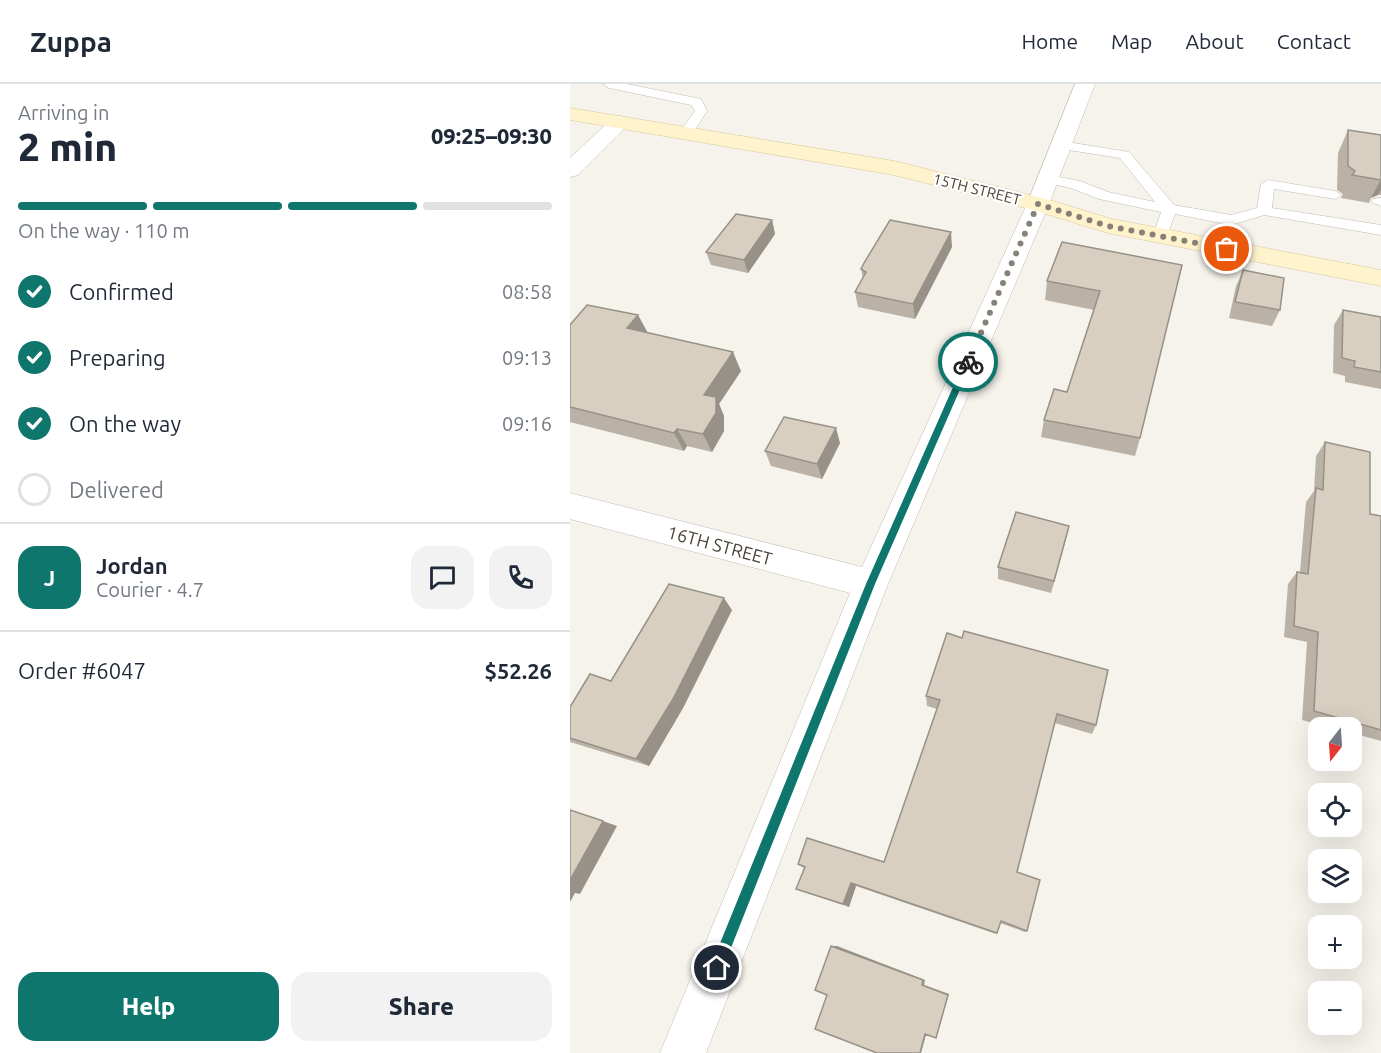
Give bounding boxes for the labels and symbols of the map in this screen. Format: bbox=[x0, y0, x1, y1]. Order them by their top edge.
street label: 15TH STREET bbox=[931, 170, 1023, 208]
pin bbox=[1201, 223, 1252, 274]
courier bbox=[938, 332, 998, 392]
street label: 16TH STREET bbox=[665, 521, 775, 569]
north arrow bbox=[1308, 717, 1362, 771]
pin bbox=[691, 942, 742, 993]

